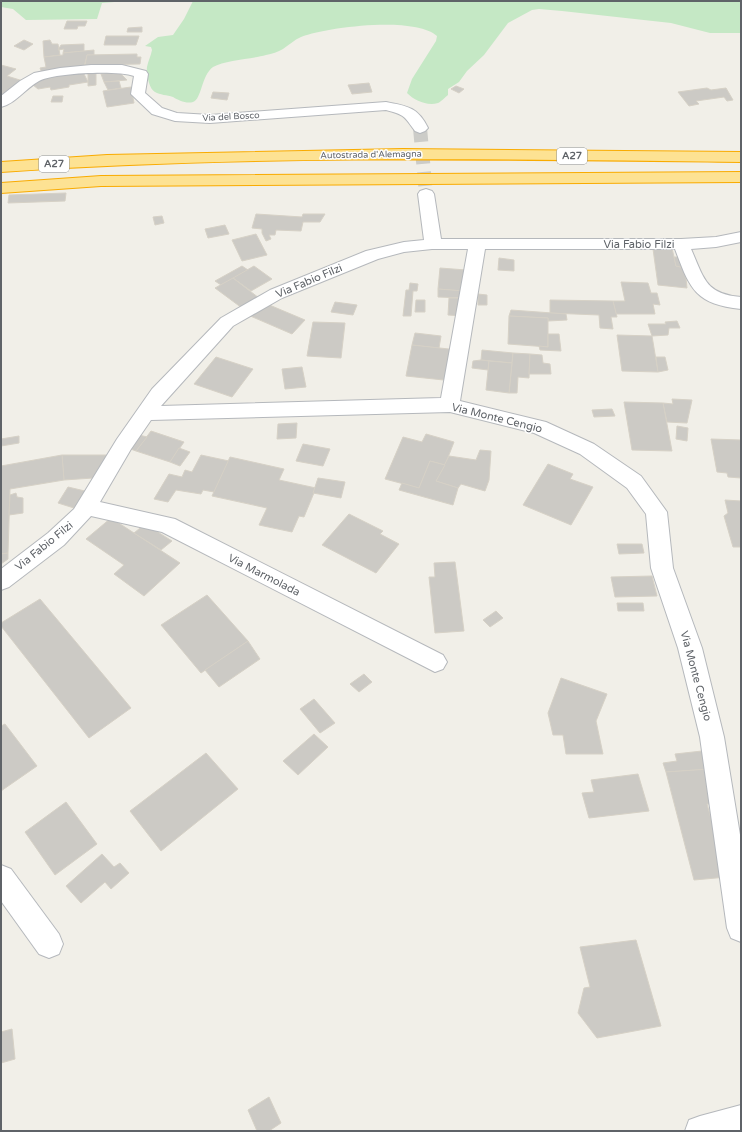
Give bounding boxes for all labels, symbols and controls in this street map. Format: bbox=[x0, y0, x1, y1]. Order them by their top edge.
street label: Via del Bosco bbox=[202, 110, 260, 124]
road number: A27 bbox=[557, 148, 587, 164]
street label: Autostrada d'Alemagna bbox=[320, 149, 422, 161]
road number: A27 bbox=[39, 156, 69, 172]
street label: Via Fabio Filzi bbox=[604, 238, 674, 251]
street label: Via Fabio Filzi bbox=[274, 261, 344, 301]
street label: Via Monte Cengio bbox=[450, 400, 544, 436]
street label: Via Fabio Filzi bbox=[12, 519, 76, 573]
street label: Via Marmolada bbox=[226, 551, 302, 599]
street label: Via Monte Cengio bbox=[678, 629, 714, 723]

